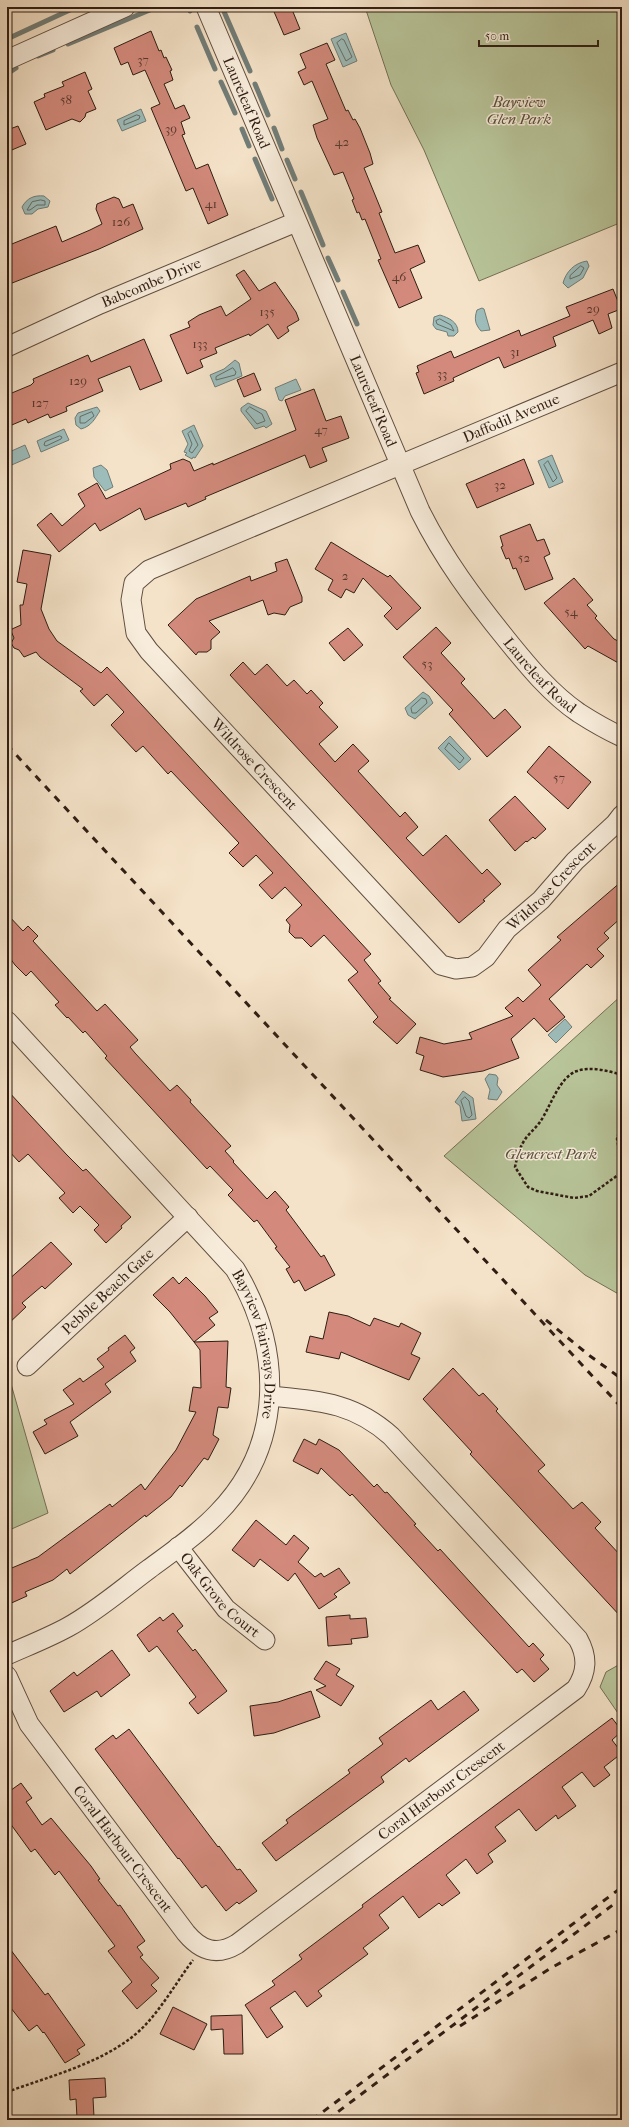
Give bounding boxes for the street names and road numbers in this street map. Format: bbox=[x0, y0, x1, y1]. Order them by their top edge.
street label: Laureleaf Road bbox=[219, 54, 274, 152]
street label: Babcombe Drive bbox=[99, 254, 204, 311]
street label: Laureleaf Road bbox=[346, 352, 401, 450]
street label: Daffodil Avenue bbox=[460, 389, 563, 446]
street label: Laureleaf Road bbox=[500, 634, 581, 718]
street label: Wildrose Crescent bbox=[207, 714, 302, 814]
street label: Wildrose Crescent bbox=[502, 837, 600, 935]
street label: Pebble Beach Gate bbox=[58, 1244, 158, 1338]
street label: Bayview Fairways Drive bbox=[228, 1266, 279, 1421]
street label: Oak Grove Court bbox=[176, 1549, 264, 1642]
street label: Coral Harbour Crescent bbox=[374, 1736, 509, 1844]
street label: Coral Harbour Crescent bbox=[69, 1782, 177, 1916]

